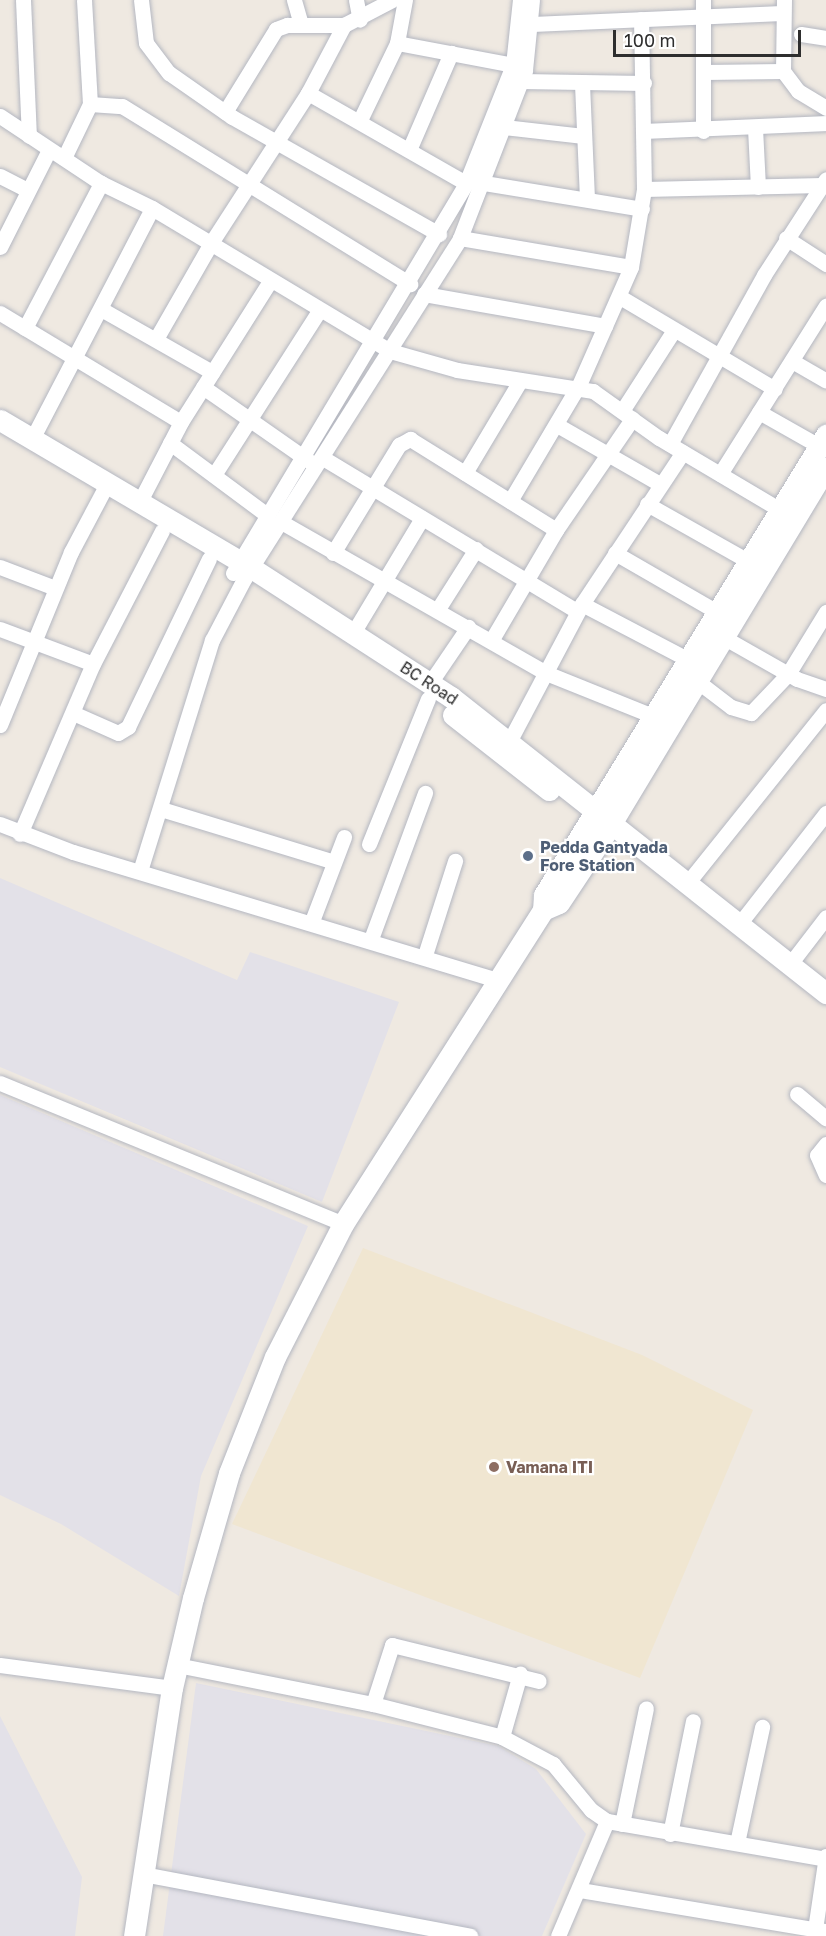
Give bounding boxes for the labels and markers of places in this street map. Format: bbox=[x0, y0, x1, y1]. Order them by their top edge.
place label: Pedda Gantyada Fore Station bbox=[540, 837, 668, 875]
marker: Pedda Gantyada Fore Station bbox=[521, 849, 535, 863]
place label: Vamana ITI bbox=[506, 1457, 593, 1477]
marker: Vamana ITI bbox=[487, 1460, 501, 1474]

